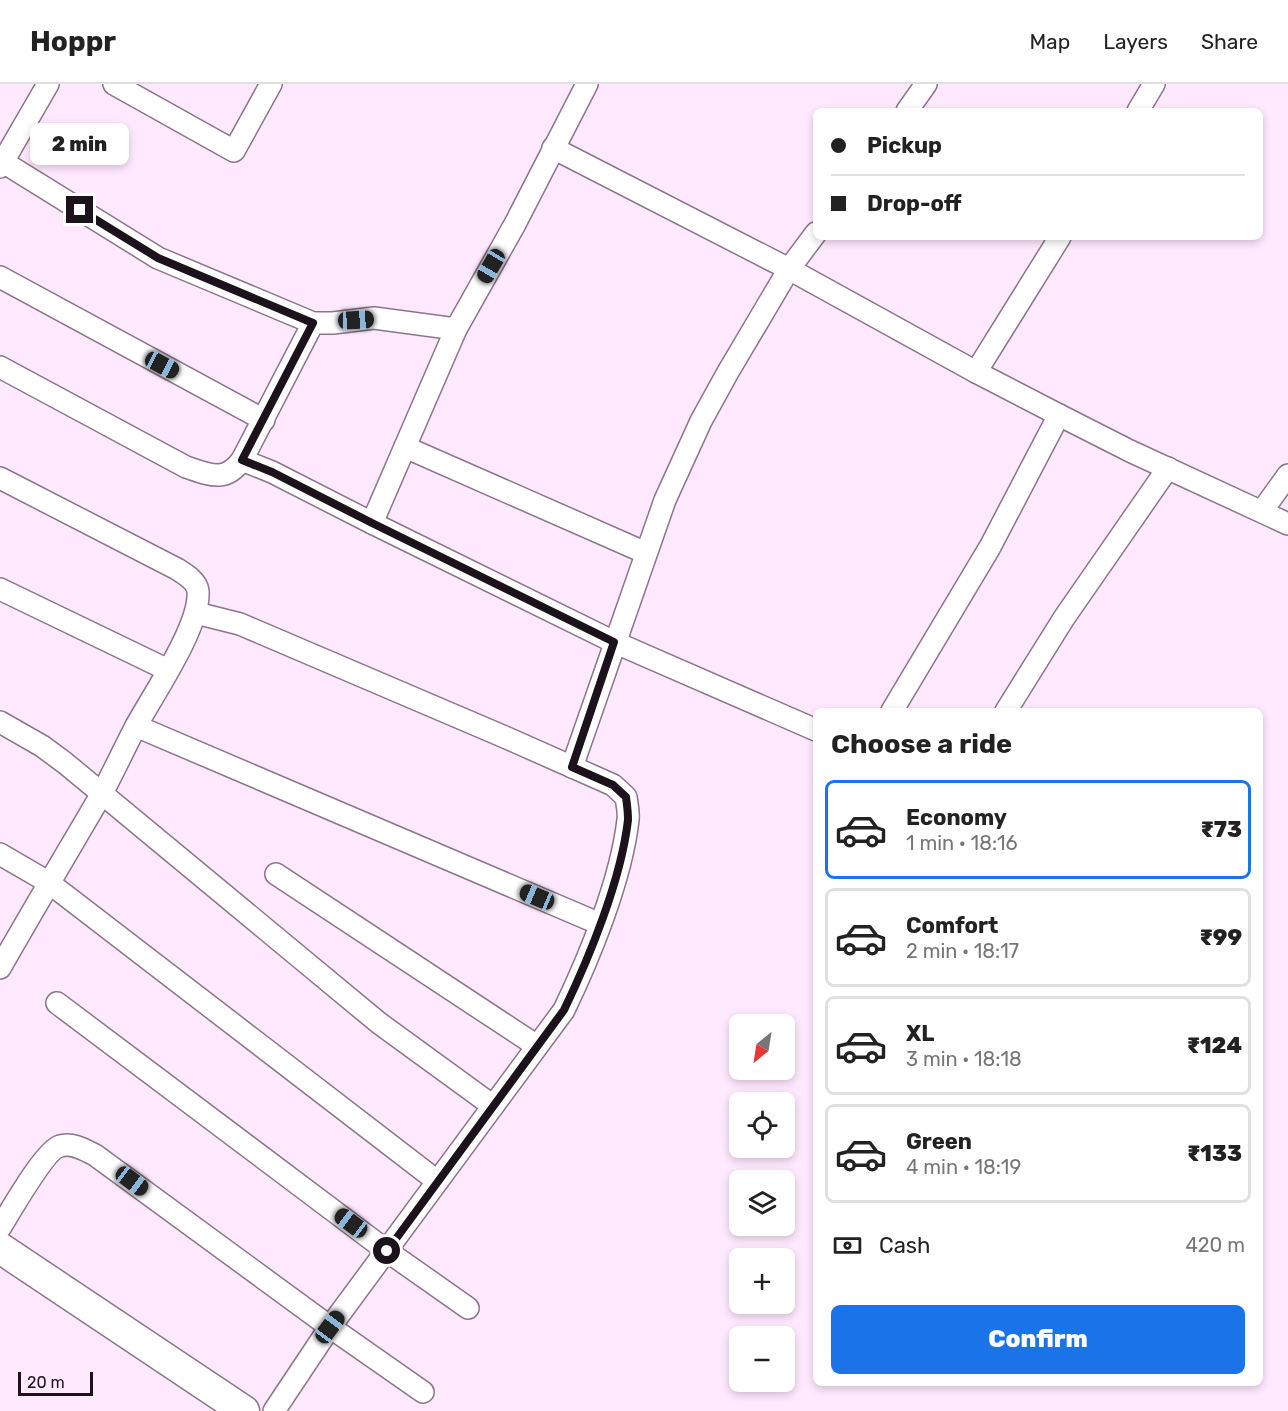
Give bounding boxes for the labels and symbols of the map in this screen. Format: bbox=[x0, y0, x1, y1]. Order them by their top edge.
callout: 2 min bbox=[31, 123, 130, 165]
route end bbox=[66, 196, 93, 223]
car bbox=[474, 246, 508, 286]
car bbox=[338, 310, 374, 330]
car bbox=[142, 349, 182, 381]
car bbox=[517, 882, 557, 912]
north arrow bbox=[729, 1014, 795, 1080]
car bbox=[112, 1163, 152, 1199]
car bbox=[331, 1205, 371, 1241]
route start bbox=[373, 1237, 400, 1264]
car bbox=[312, 1307, 348, 1347]
scale bar bbox=[18, 1369, 93, 1396]

